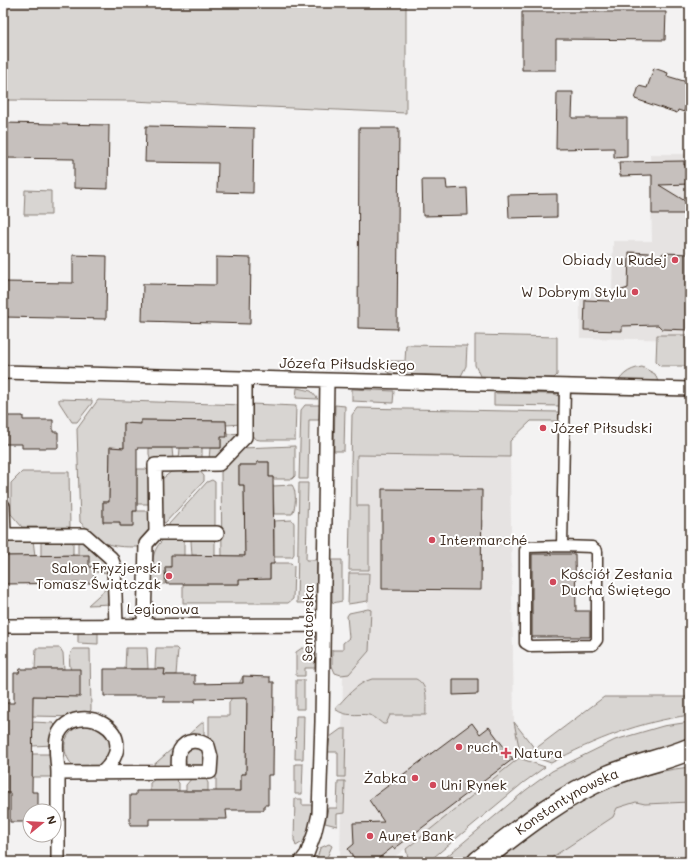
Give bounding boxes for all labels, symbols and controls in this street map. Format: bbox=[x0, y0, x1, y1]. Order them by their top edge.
place label: Obiady u Rudej bbox=[562, 250, 667, 269]
marker: Obiady u Rudej bbox=[670, 255, 680, 265]
place label: W Dobrym Stylu bbox=[521, 282, 627, 301]
marker: W Dobrym Stylu bbox=[630, 287, 640, 297]
street label: Józefa Piłsudskiego bbox=[279, 353, 415, 374]
place label: Józef Piłsudski bbox=[551, 418, 652, 437]
marker: Józef Piłsudski bbox=[538, 423, 548, 433]
place label: Intermarché bbox=[440, 530, 527, 549]
marker: Intermarché bbox=[427, 535, 437, 545]
place label: Salon Fryzjerski Tomasz Świątczak bbox=[36, 558, 161, 593]
place label: Kościół Zesłania Ducha Świętego bbox=[561, 564, 673, 599]
marker: Salon Fryzjerski Tomasz Świątczak bbox=[164, 571, 174, 581]
marker: Kościół Zesłania Ducha Świętego bbox=[548, 577, 558, 587]
street label: Senatorska bbox=[297, 584, 318, 662]
street label: Legionowa bbox=[127, 599, 199, 618]
place label: ruch bbox=[467, 737, 498, 756]
marker: ruch bbox=[454, 742, 464, 752]
place label: Natura bbox=[514, 743, 563, 762]
marker: Natura bbox=[501, 748, 511, 758]
street label: Konstantynowska bbox=[511, 763, 621, 839]
place label: Żabka bbox=[364, 768, 407, 787]
marker: Żabka bbox=[410, 773, 420, 783]
place label: Uni Rynek bbox=[441, 775, 507, 794]
marker: Uni Rynek bbox=[428, 780, 438, 790]
north arrow bbox=[22, 803, 62, 843]
text: N bbox=[44, 813, 60, 826]
place label: Auret Bank bbox=[378, 826, 454, 845]
marker: Auret Bank bbox=[365, 831, 375, 841]

